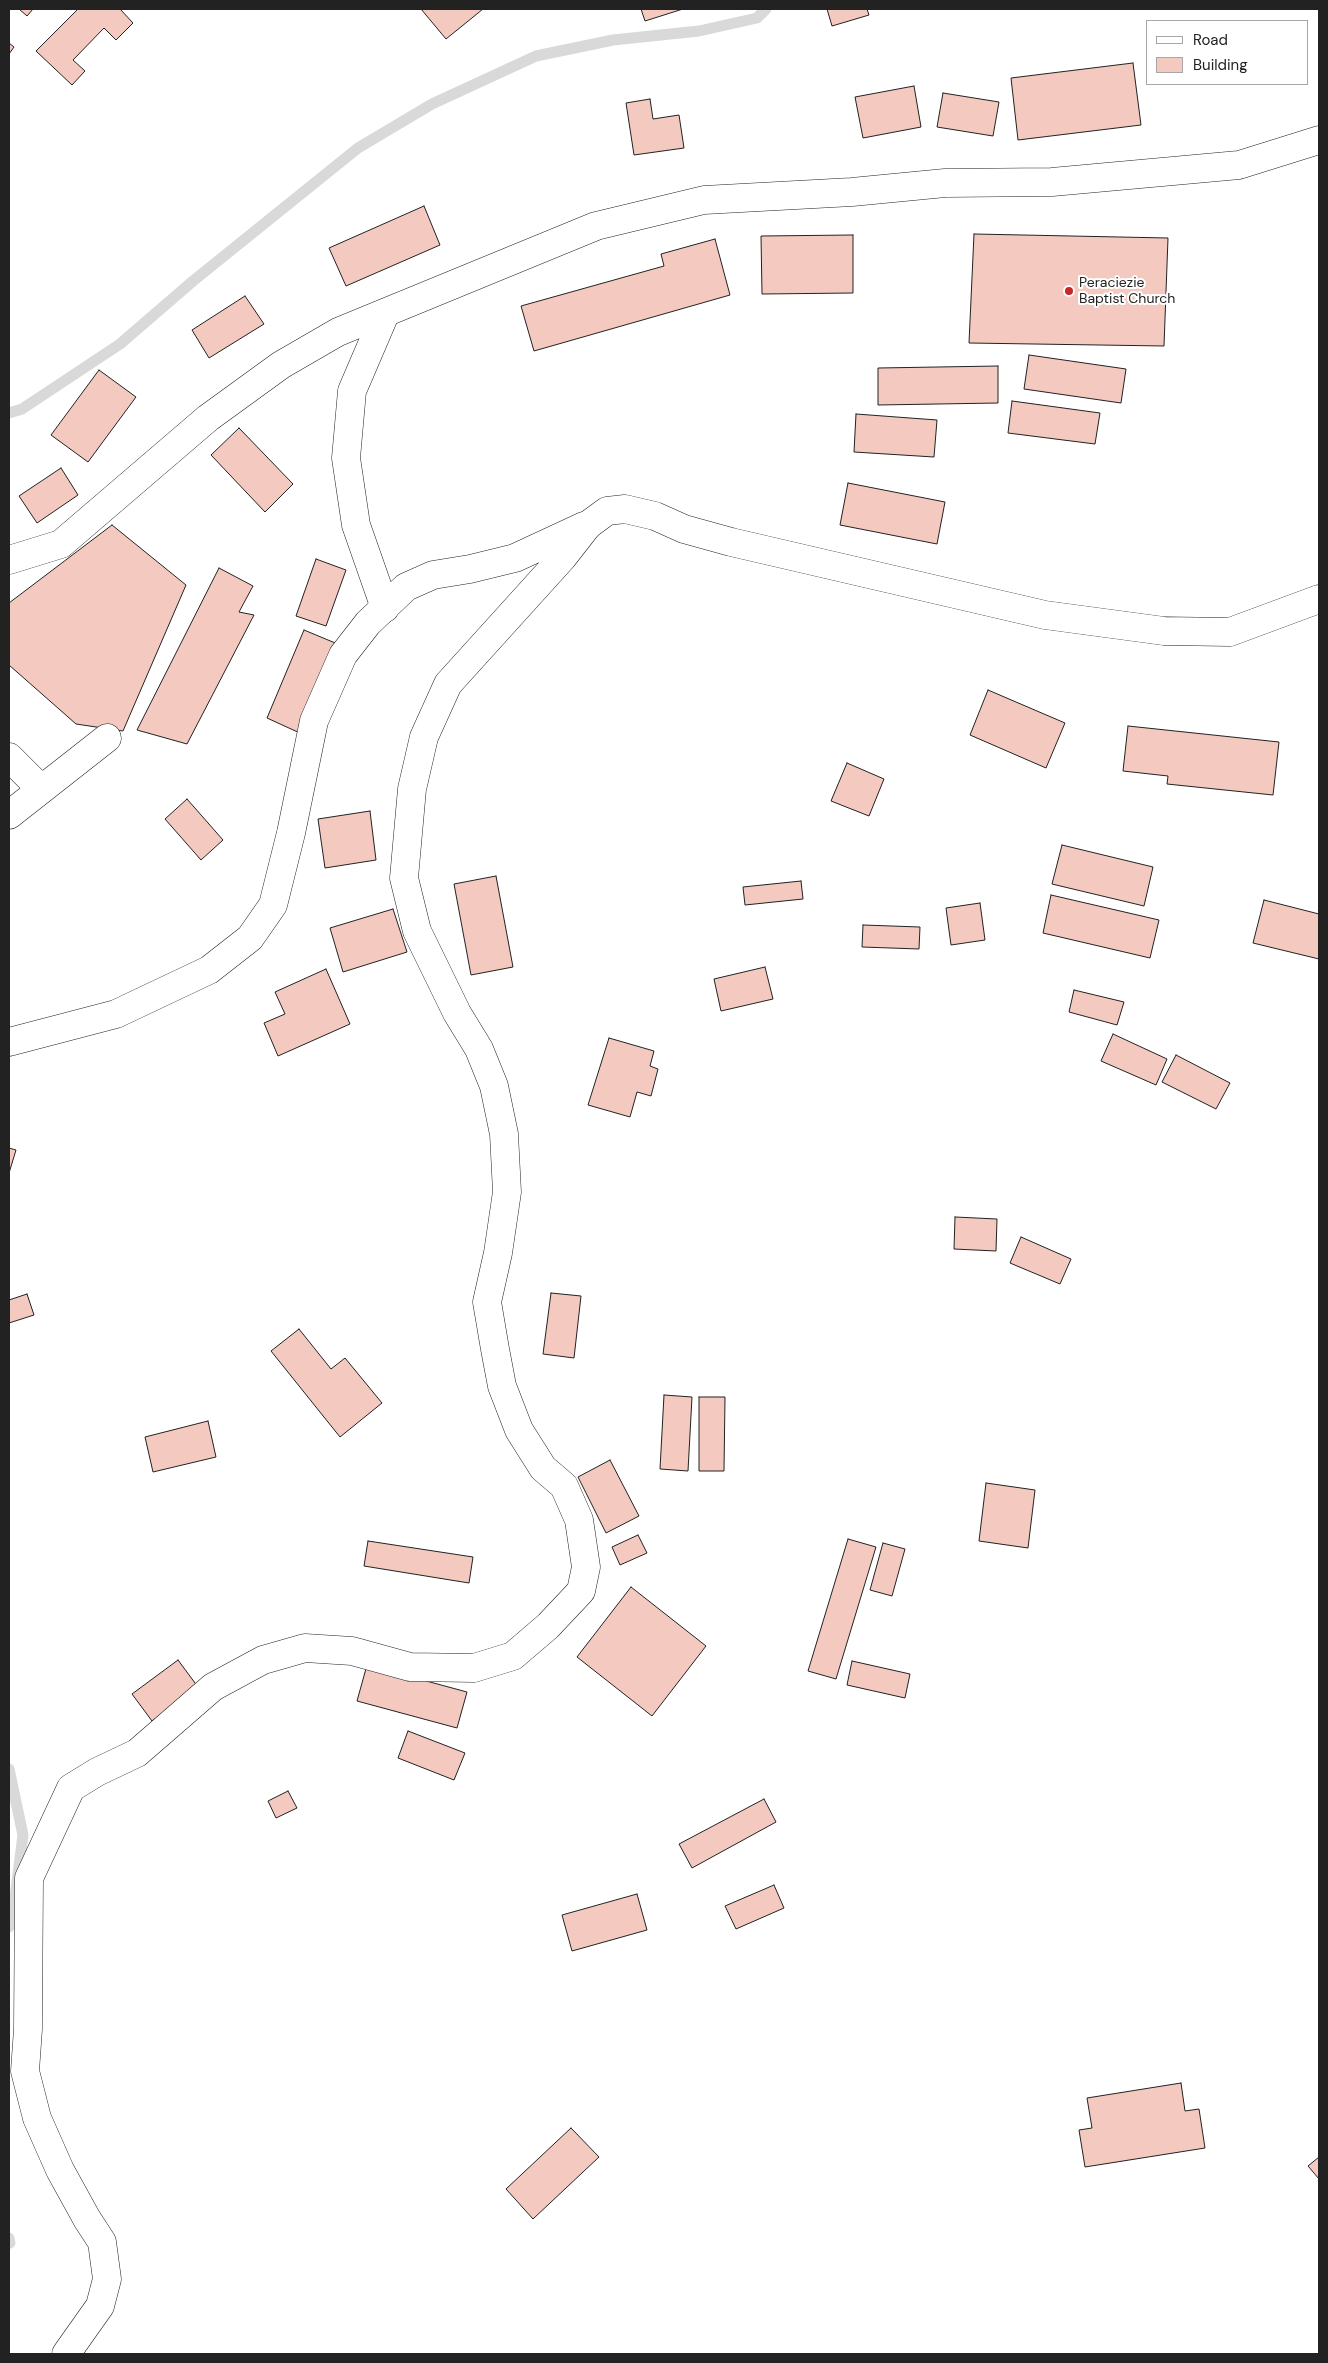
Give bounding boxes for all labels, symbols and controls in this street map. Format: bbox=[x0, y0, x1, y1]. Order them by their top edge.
legend bbox=[1146, 20, 1308, 85]
text: Road bbox=[1193, 30, 1228, 50]
text: Building bbox=[1193, 55, 1248, 75]
place label: Peraciezie Baptist Church bbox=[1079, 275, 1175, 308]
marker: Peraciezie Baptist Church bbox=[1063, 285, 1075, 297]

